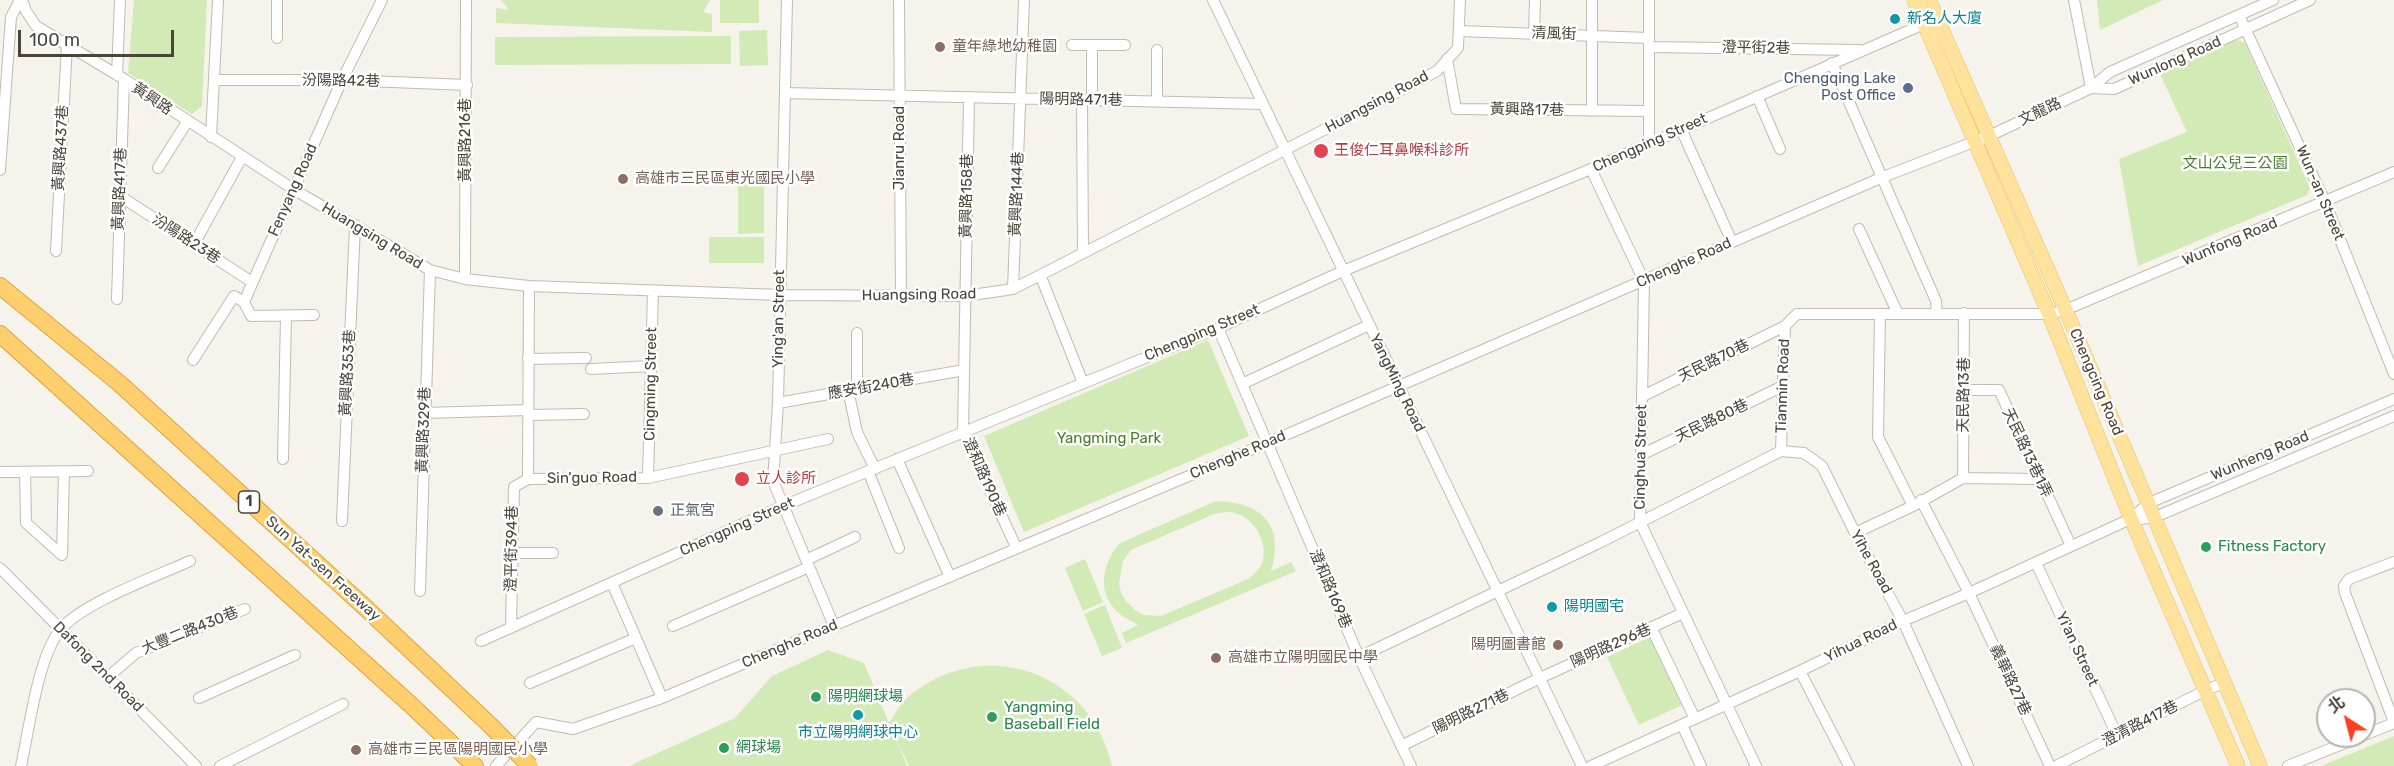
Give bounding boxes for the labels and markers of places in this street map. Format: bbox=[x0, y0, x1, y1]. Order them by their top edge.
place label: 新名人大廈 bbox=[1907, 10, 1982, 28]
marker: 新名人大廈 bbox=[1888, 12, 1902, 26]
place label: 童年綠地幼稚園 bbox=[952, 38, 1057, 56]
marker: 童年綠地幼稚園 bbox=[933, 40, 947, 54]
place label: Chengqing Lake Post Office bbox=[1784, 70, 1896, 105]
marker: Chengqing Lake Post Office bbox=[1901, 81, 1915, 95]
marker: 王俊仁耳鼻喉科診所 bbox=[1312, 142, 1330, 160]
place label: 王俊仁耳鼻喉科診所 bbox=[1334, 142, 1469, 160]
place label: 高雄市三民區東光國民小學 bbox=[635, 170, 815, 188]
marker: 高雄市三民區東光國民小學 bbox=[616, 172, 630, 186]
marker: 立人診所 bbox=[733, 470, 751, 488]
place label: 立人診所 bbox=[756, 470, 816, 488]
place label: 正氣宮 bbox=[670, 502, 715, 520]
marker: 正氣宮 bbox=[651, 504, 665, 518]
place label: Fitness Factory bbox=[2218, 538, 2326, 556]
marker: Fitness Factory bbox=[2199, 540, 2213, 554]
place label: 陽明國宅 bbox=[1564, 598, 1624, 616]
marker: 陽明國宅 bbox=[1545, 600, 1559, 614]
place label: 陽明圖書館 bbox=[1471, 636, 1546, 654]
marker: 陽明圖書館 bbox=[1551, 638, 1565, 652]
place label: 高雄市立陽明國民中學 bbox=[1228, 649, 1378, 667]
marker: 高雄市立陽明國民中學 bbox=[1209, 651, 1223, 665]
place label: 陽明網球場 bbox=[828, 688, 903, 706]
marker: 陽明網球場 bbox=[809, 690, 823, 704]
place label: Yangming Baseball Field bbox=[1004, 699, 1100, 734]
marker: 市立陽明網球中心 bbox=[851, 708, 865, 722]
marker: Yangming Baseball Field bbox=[985, 710, 999, 724]
place label: 市立陽明網球中心 bbox=[798, 724, 918, 742]
place label: 網球場 bbox=[736, 739, 781, 757]
place label: 高雄市三民區陽明國民小學 bbox=[368, 741, 548, 759]
marker: 網球場 bbox=[717, 741, 731, 755]
marker: 高雄市三民區陽明國民小學 bbox=[349, 743, 363, 757]

